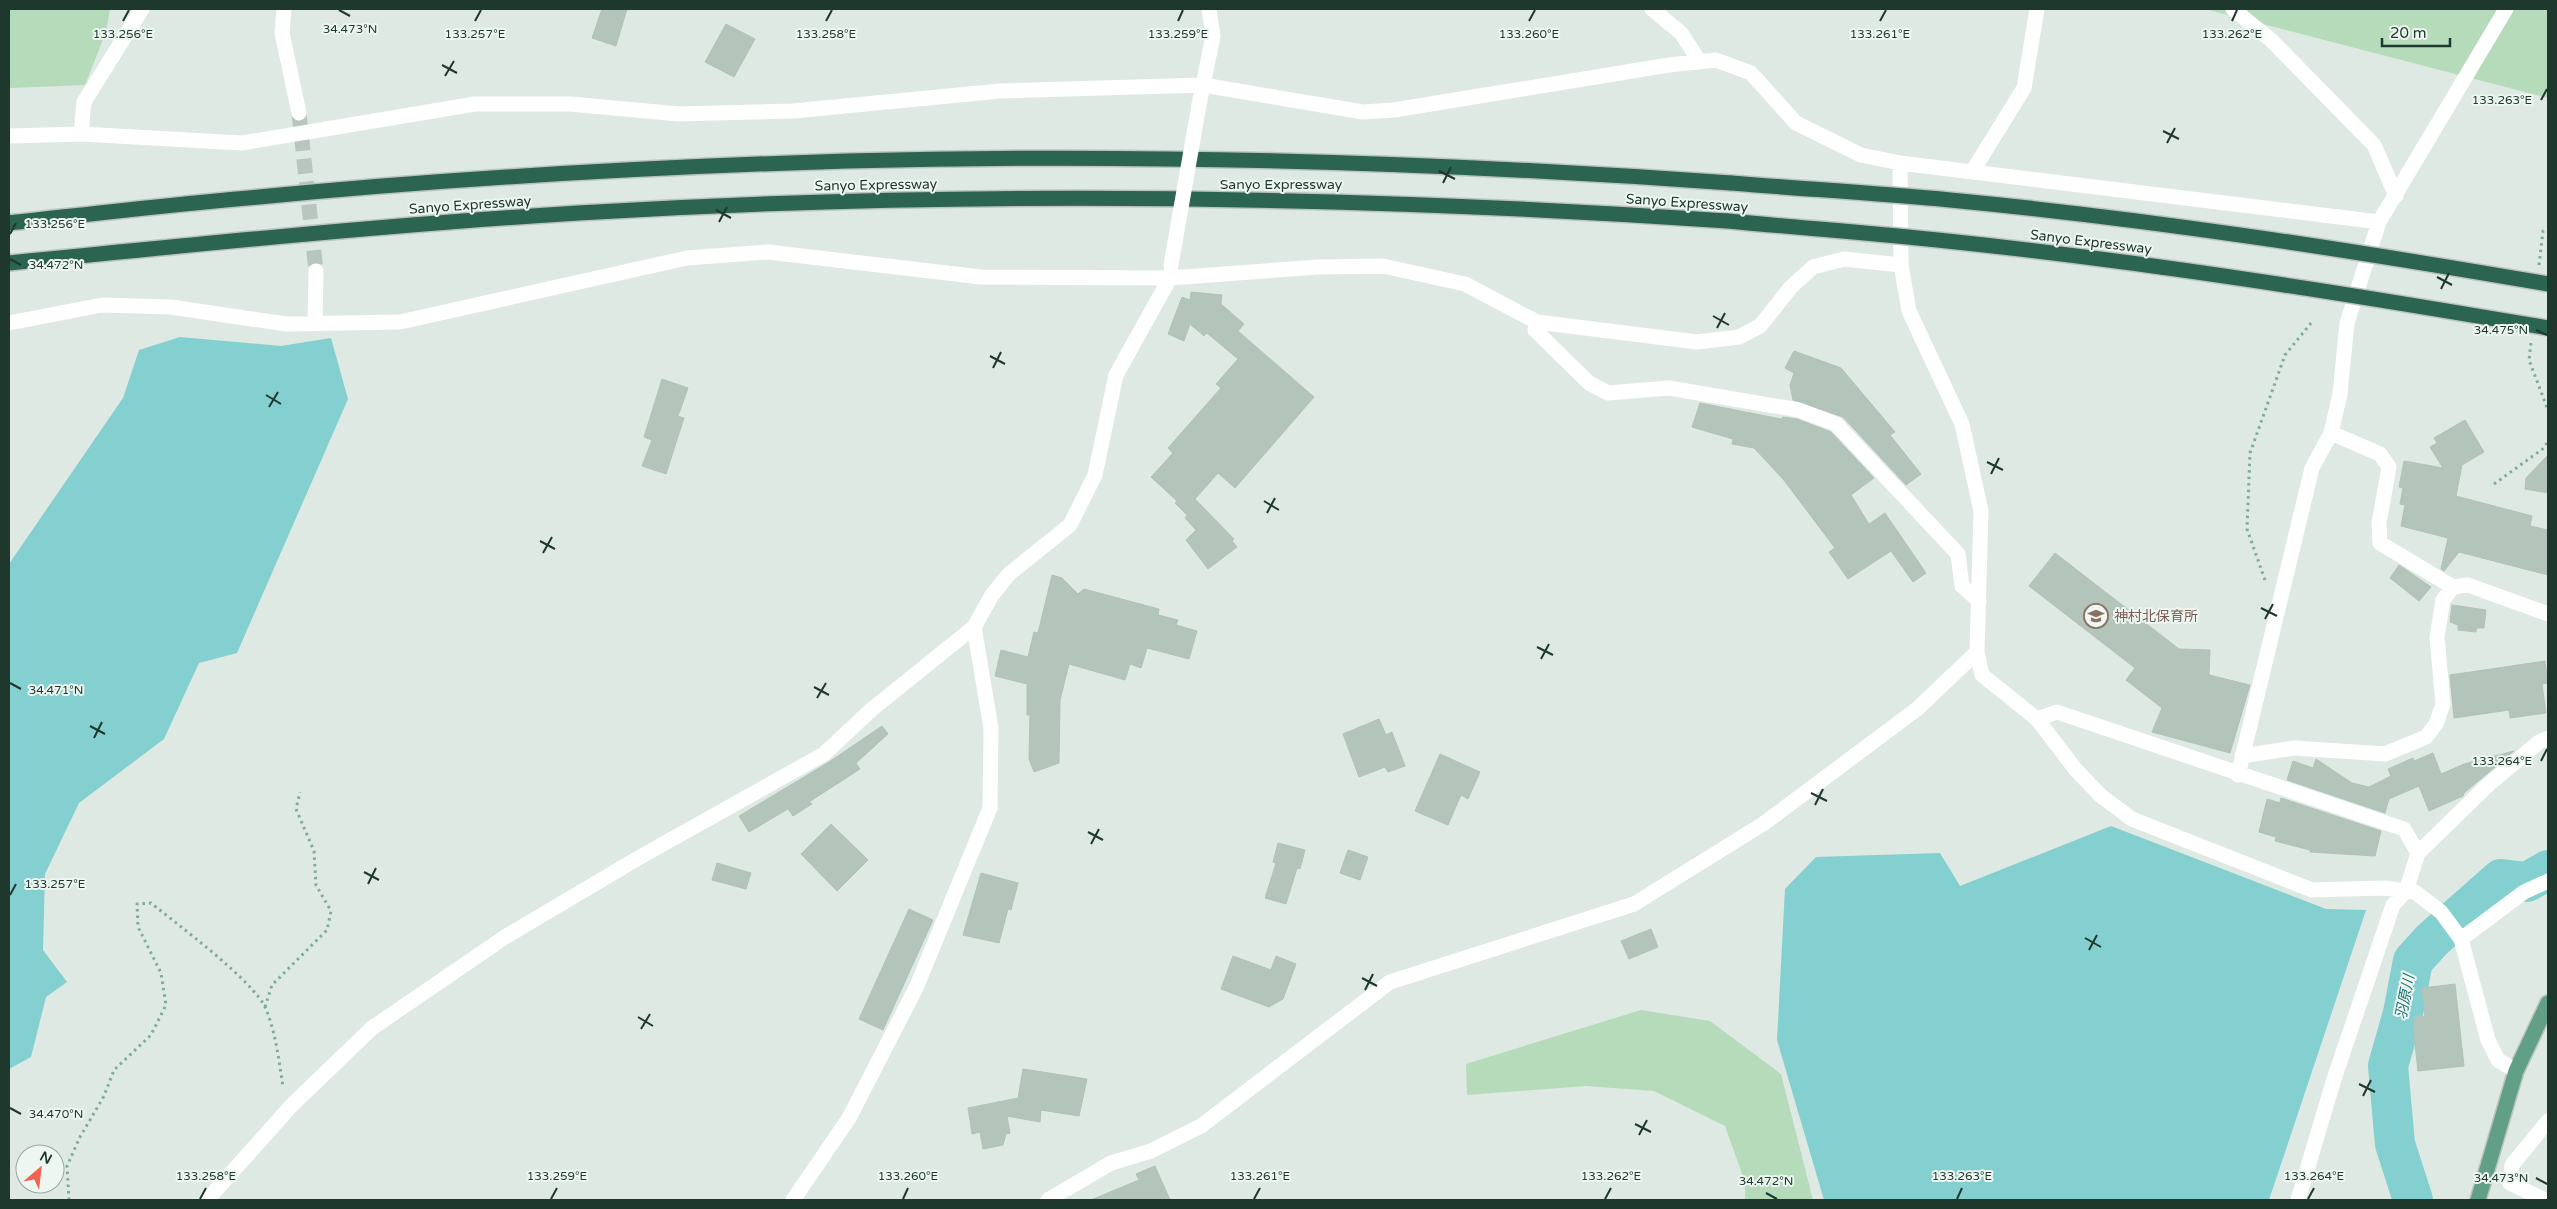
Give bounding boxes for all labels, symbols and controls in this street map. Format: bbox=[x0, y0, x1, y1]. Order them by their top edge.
scale bar bbox=[2382, 15, 2450, 47]
text: 34.473°N bbox=[323, 22, 377, 36]
text: 20 m bbox=[2390, 24, 2427, 42]
text: 133.256°E bbox=[93, 27, 154, 41]
text: 133.257°E bbox=[445, 27, 506, 41]
text: 133.258°E bbox=[796, 27, 857, 41]
text: 133.259°E bbox=[1148, 27, 1209, 41]
text: 133.260°E bbox=[1499, 27, 1560, 41]
text: 133.261°E bbox=[1850, 27, 1911, 41]
text: 133.262°E bbox=[2202, 27, 2263, 41]
text: 133.263°E bbox=[2472, 93, 2533, 107]
street label: Sanyo Expressway bbox=[815, 175, 938, 195]
street label: Sanyo Expressway bbox=[1220, 176, 1343, 193]
street label: Sanyo Expressway bbox=[1625, 190, 1749, 216]
street label: Sanyo Expressway bbox=[408, 192, 532, 218]
text: 133.256°E bbox=[25, 217, 86, 231]
street label: Sanyo Expressway bbox=[2029, 226, 2153, 258]
text: 34.472°N bbox=[29, 258, 83, 272]
text: 34.475°N bbox=[2474, 323, 2528, 337]
school or university icon: 神村北保育所 bbox=[2083, 603, 2109, 629]
place label: 神村北保育所 bbox=[2114, 608, 2198, 625]
text: 34.471°N bbox=[29, 683, 83, 697]
text: 133.264°E bbox=[2472, 754, 2533, 768]
text: 133.257°E bbox=[25, 877, 86, 891]
water label: 羽原川 bbox=[2392, 971, 2419, 1021]
text: 34.470°N bbox=[29, 1107, 83, 1121]
north arrow bbox=[15, 1144, 65, 1194]
text: N bbox=[37, 1148, 55, 1168]
text: 133.258°E bbox=[176, 1169, 237, 1183]
text: 133.259°E bbox=[527, 1169, 588, 1183]
text: 133.260°E bbox=[878, 1169, 939, 1183]
text: 133.261°E bbox=[1230, 1169, 1291, 1183]
text: 133.262°E bbox=[1581, 1169, 1642, 1183]
text: 133.263°E bbox=[1932, 1169, 1993, 1183]
text: 133.264°E bbox=[2284, 1169, 2345, 1183]
text: 34.473°N bbox=[2474, 1171, 2528, 1185]
text: 34.472°N bbox=[1739, 1174, 1793, 1188]

